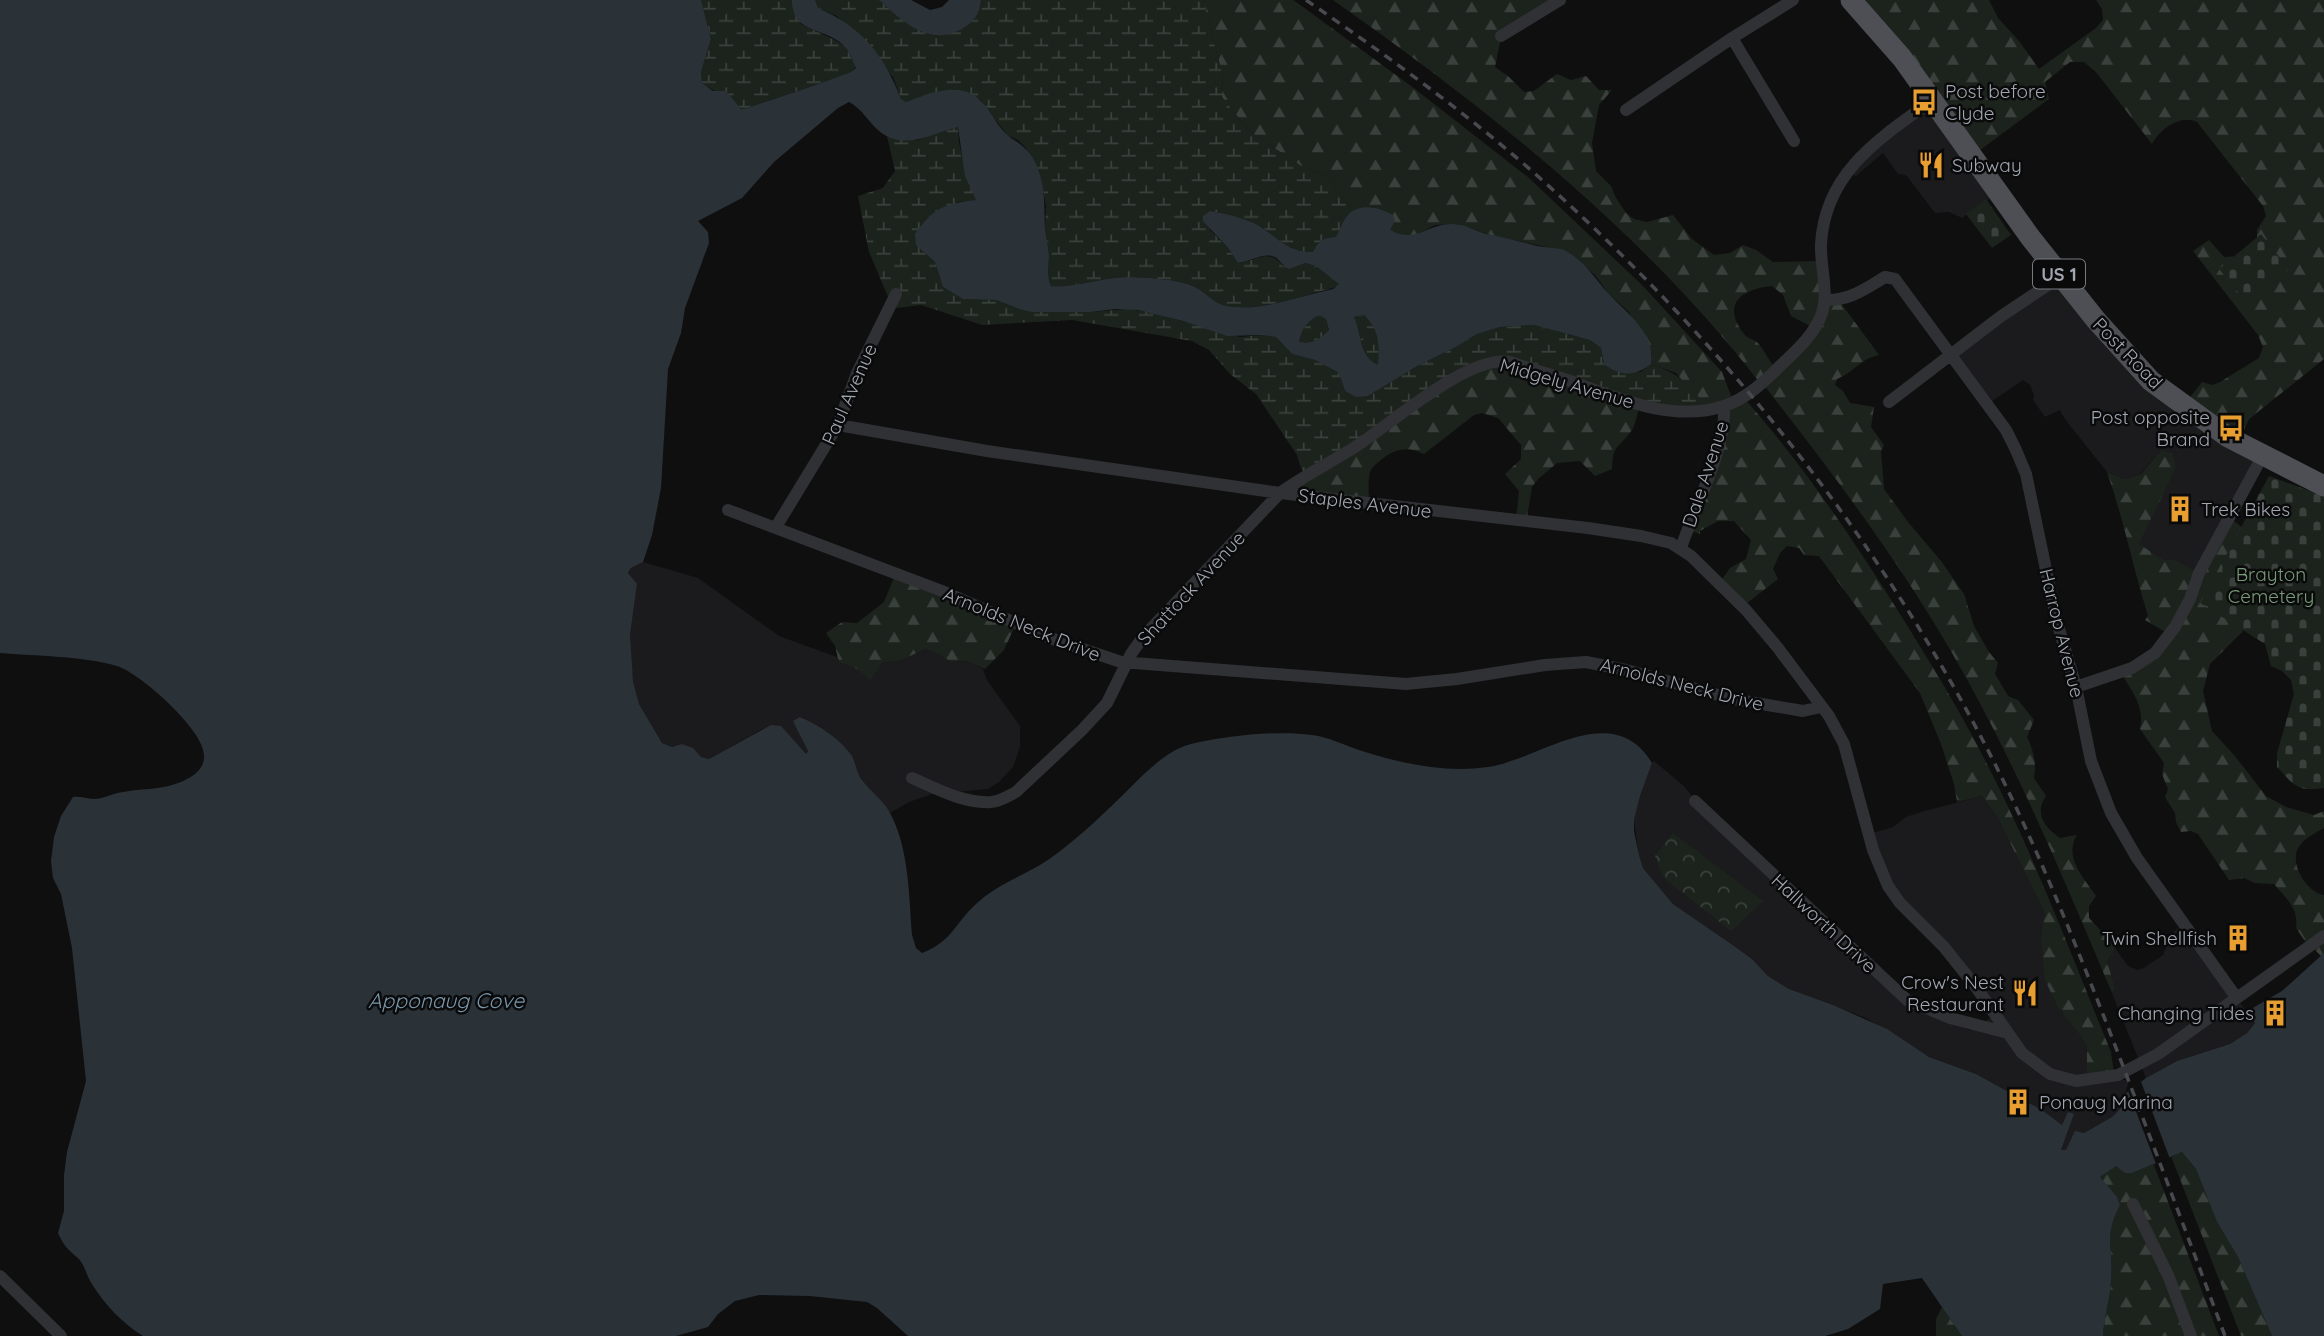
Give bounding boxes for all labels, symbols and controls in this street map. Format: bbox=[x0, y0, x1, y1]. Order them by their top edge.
place label: Post before Clyde bbox=[1945, 79, 2046, 125]
bus stop icon: Post before Clyde bbox=[1909, 87, 1939, 117]
restaurant icon: Subway bbox=[1916, 150, 1946, 180]
place label: Subway bbox=[1952, 153, 2022, 177]
road number: US 1 bbox=[2033, 260, 2085, 288]
street label: Post Road bbox=[2088, 312, 2168, 394]
street label: Paul Avenue bbox=[816, 340, 882, 448]
street label: Midgely Avenue bbox=[1497, 352, 1637, 414]
place label: Post opposite Brand bbox=[2091, 405, 2210, 451]
bus stop icon: Post opposite Brand bbox=[2216, 413, 2246, 443]
street label: Dale Avenue bbox=[1677, 418, 1733, 530]
street label: Staples Avenue bbox=[1297, 483, 1433, 523]
building icon: Trek Bikes bbox=[2165, 494, 2195, 524]
place label: Trek Bikes bbox=[2201, 497, 2290, 521]
street label: Shattock Avenue bbox=[1132, 526, 1250, 650]
park label: Brayton Cemetery bbox=[2228, 562, 2314, 608]
street label: Harrop Avenue bbox=[2034, 566, 2090, 700]
street label: Arnolds Neck Drive bbox=[940, 582, 1104, 666]
street label: Arnolds Neck Drive bbox=[1598, 652, 1766, 716]
street label: Hallworth Drive bbox=[1766, 868, 1882, 978]
building icon: Twin Shellfish bbox=[2223, 923, 2253, 953]
place label: Twin Shellfish bbox=[2102, 926, 2217, 950]
place label: Crow's Nest Restaurant bbox=[1901, 970, 2004, 1016]
restaurant icon: Crow's Nest Restaurant bbox=[2010, 978, 2040, 1008]
water label: Apponaug Cove bbox=[368, 987, 525, 1013]
building icon: Changing Tides bbox=[2260, 998, 2290, 1028]
place label: Changing Tides bbox=[2118, 1001, 2254, 1025]
building icon: Ponaug Marina bbox=[2003, 1087, 2033, 1117]
place label: Ponaug Marina bbox=[2039, 1090, 2173, 1114]

